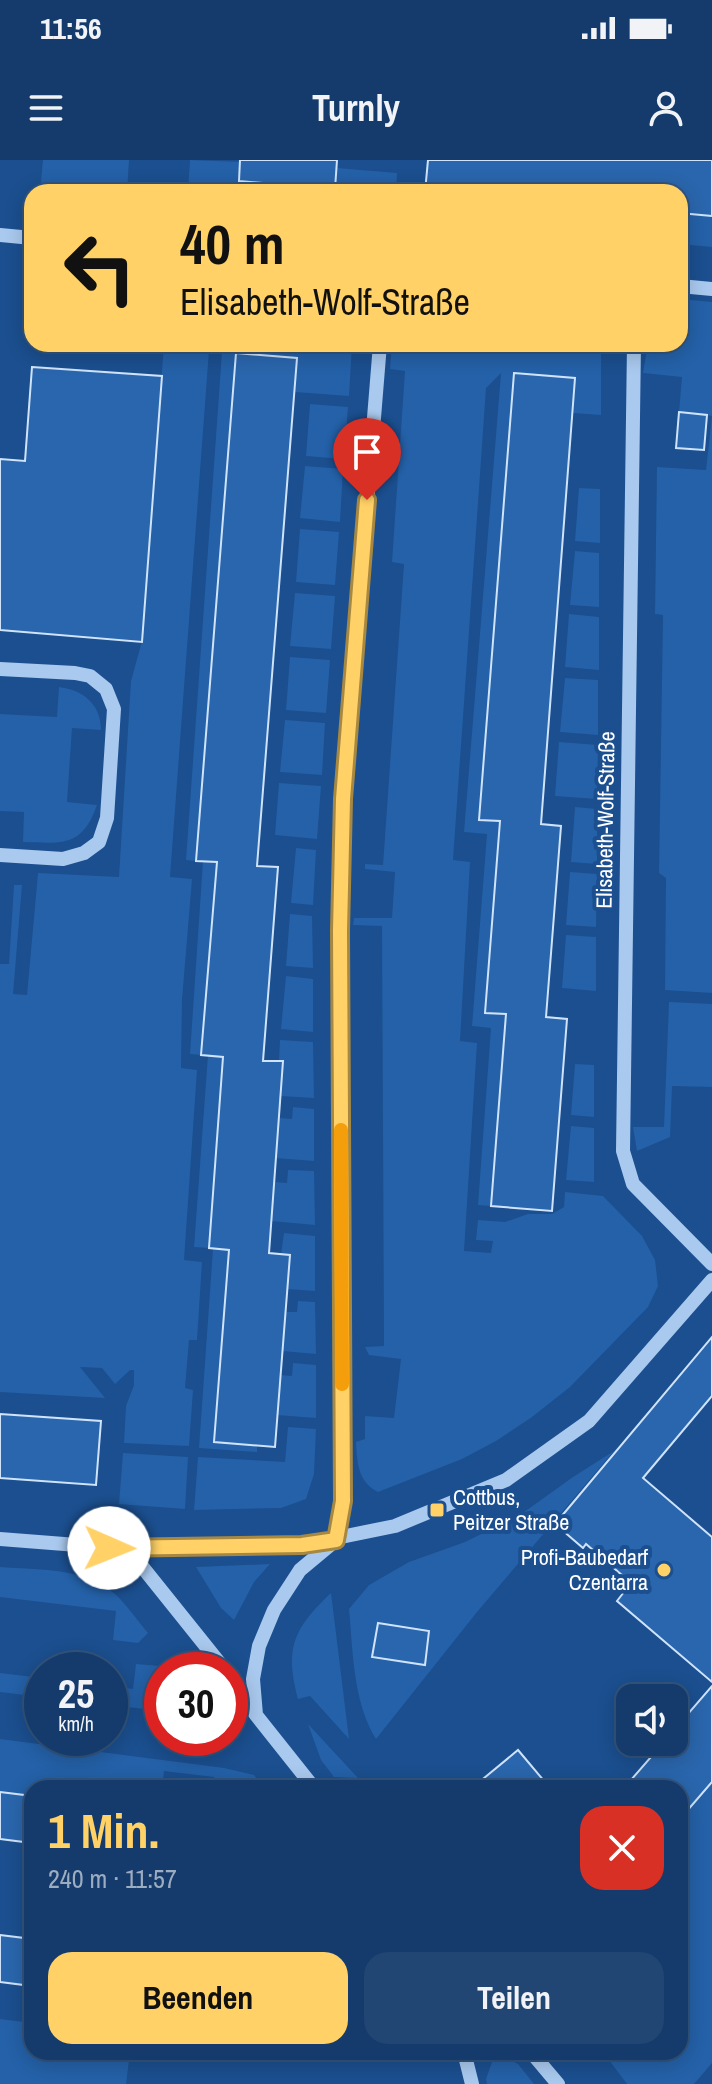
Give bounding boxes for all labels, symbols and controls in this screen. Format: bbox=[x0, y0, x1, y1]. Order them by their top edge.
text: 11:56 bbox=[40, 8, 102, 48]
text: Turnly bbox=[312, 84, 400, 132]
icon: menu bbox=[24, 86, 68, 130]
icon: person bbox=[644, 86, 688, 130]
text: 40 m bbox=[180, 206, 285, 281]
icon: left bbox=[48, 216, 152, 320]
text: Elisabeth-Wolf-Straße bbox=[180, 278, 470, 326]
pin bbox=[333, 418, 401, 500]
icon: arrive bbox=[345, 430, 389, 474]
street label: Elisabeth-Wolf-Straße bbox=[588, 731, 622, 909]
place label: Cottbus, Peitzer Straße bbox=[453, 1482, 569, 1537]
marker: Cottbus, Peitzer Straße bbox=[428, 1501, 446, 1519]
position arrow bbox=[67, 1506, 151, 1590]
place label: Profi-Baubedarf Czentarra bbox=[521, 1542, 649, 1597]
marker: Profi-Baubedarf Czentarra bbox=[655, 1561, 673, 1579]
speed limit sign: 30 bbox=[144, 1652, 248, 1756]
text: 25 bbox=[58, 1667, 94, 1720]
map controls bbox=[616, 1684, 688, 1756]
button: sound bbox=[616, 1684, 688, 1756]
text: km/h bbox=[58, 1710, 94, 1737]
text: 1 Min. bbox=[48, 1798, 160, 1863]
button: close bbox=[580, 1806, 664, 1890]
text: 240 m · 11:57 bbox=[48, 1861, 177, 1896]
button: Beenden bbox=[48, 1952, 348, 2044]
button: Teilen bbox=[364, 1952, 664, 2044]

